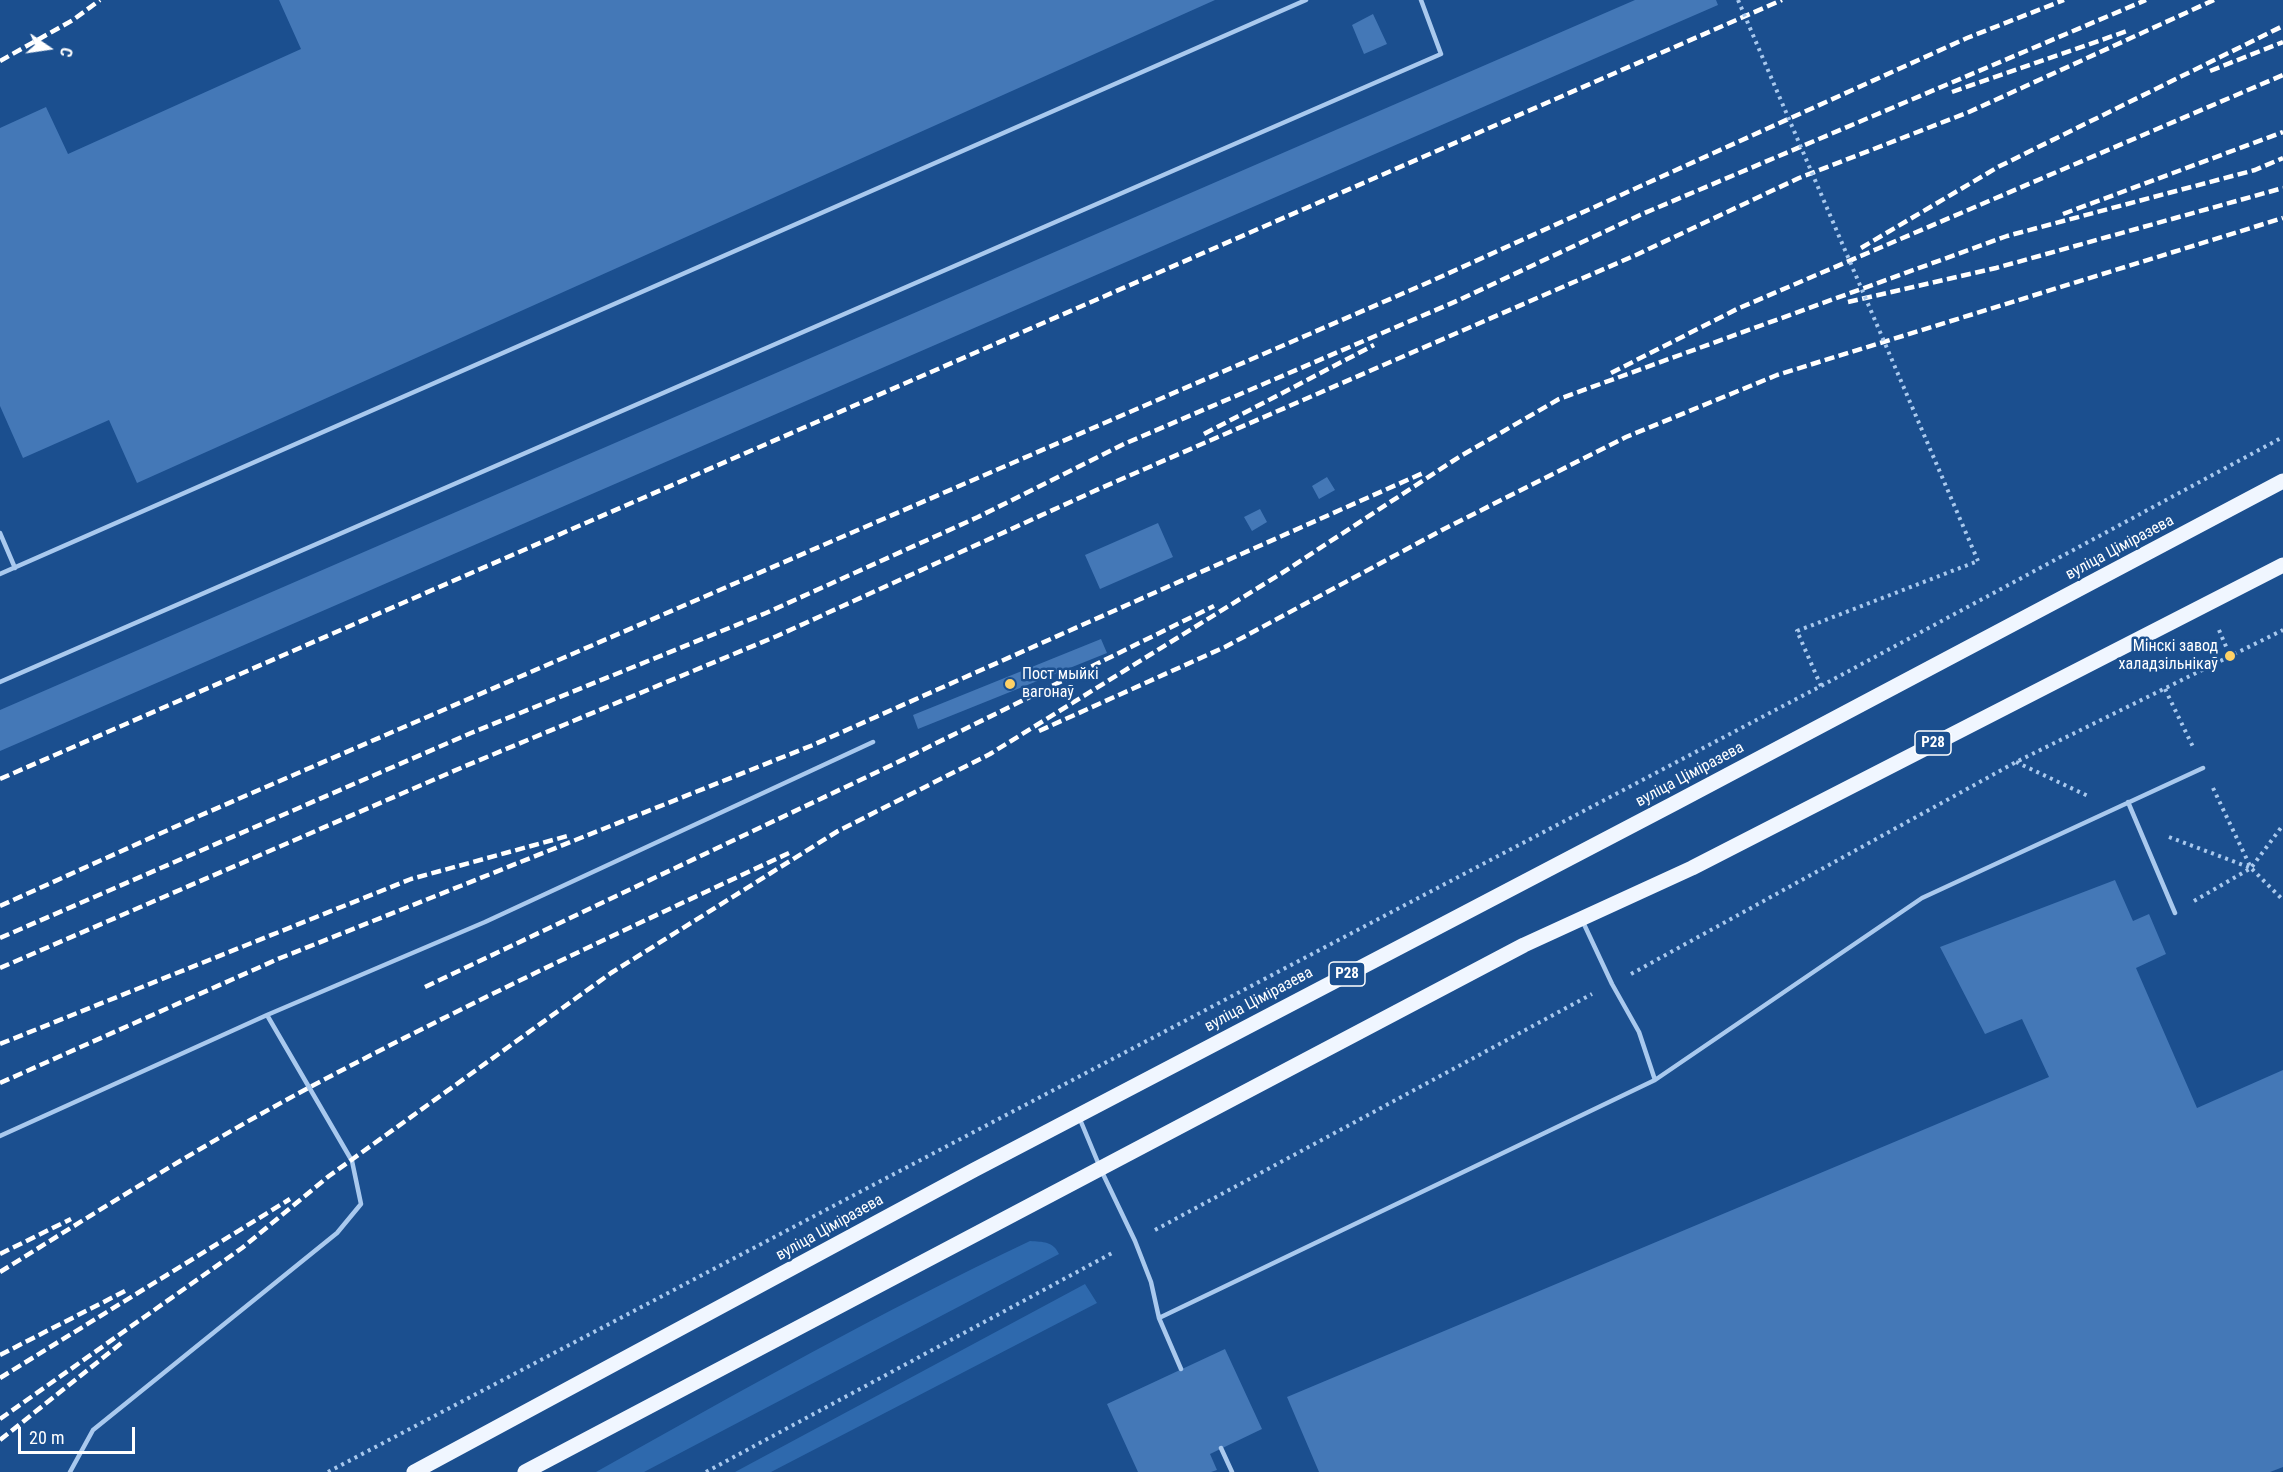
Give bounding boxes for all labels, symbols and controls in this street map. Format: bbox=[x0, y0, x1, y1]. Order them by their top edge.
north arrow bbox=[18, 18, 78, 78]
text: С bbox=[56, 46, 76, 59]
street label: вуліца Ціміразева bbox=[2063, 511, 2177, 585]
place label: Мінскі завод халадзільнікаў bbox=[2119, 637, 2218, 675]
marker: Мінскі завод халадзільнікаў bbox=[2223, 649, 2237, 663]
place label: Пост мыйкі вагонаў bbox=[1022, 665, 1099, 703]
marker: Пост мыйкі вагонаў bbox=[1003, 677, 1017, 691]
road number: Р28 bbox=[1915, 731, 1951, 755]
street label: вуліца Ціміразева bbox=[1633, 738, 1747, 812]
road number: Р28 bbox=[1329, 962, 1365, 986]
street label: вуліца Ціміразева bbox=[1202, 963, 1316, 1037]
street label: вуліца Ціміразева bbox=[773, 1191, 887, 1265]
scale bar bbox=[21, 1415, 138, 1453]
text: 20 m bbox=[29, 1427, 64, 1448]

